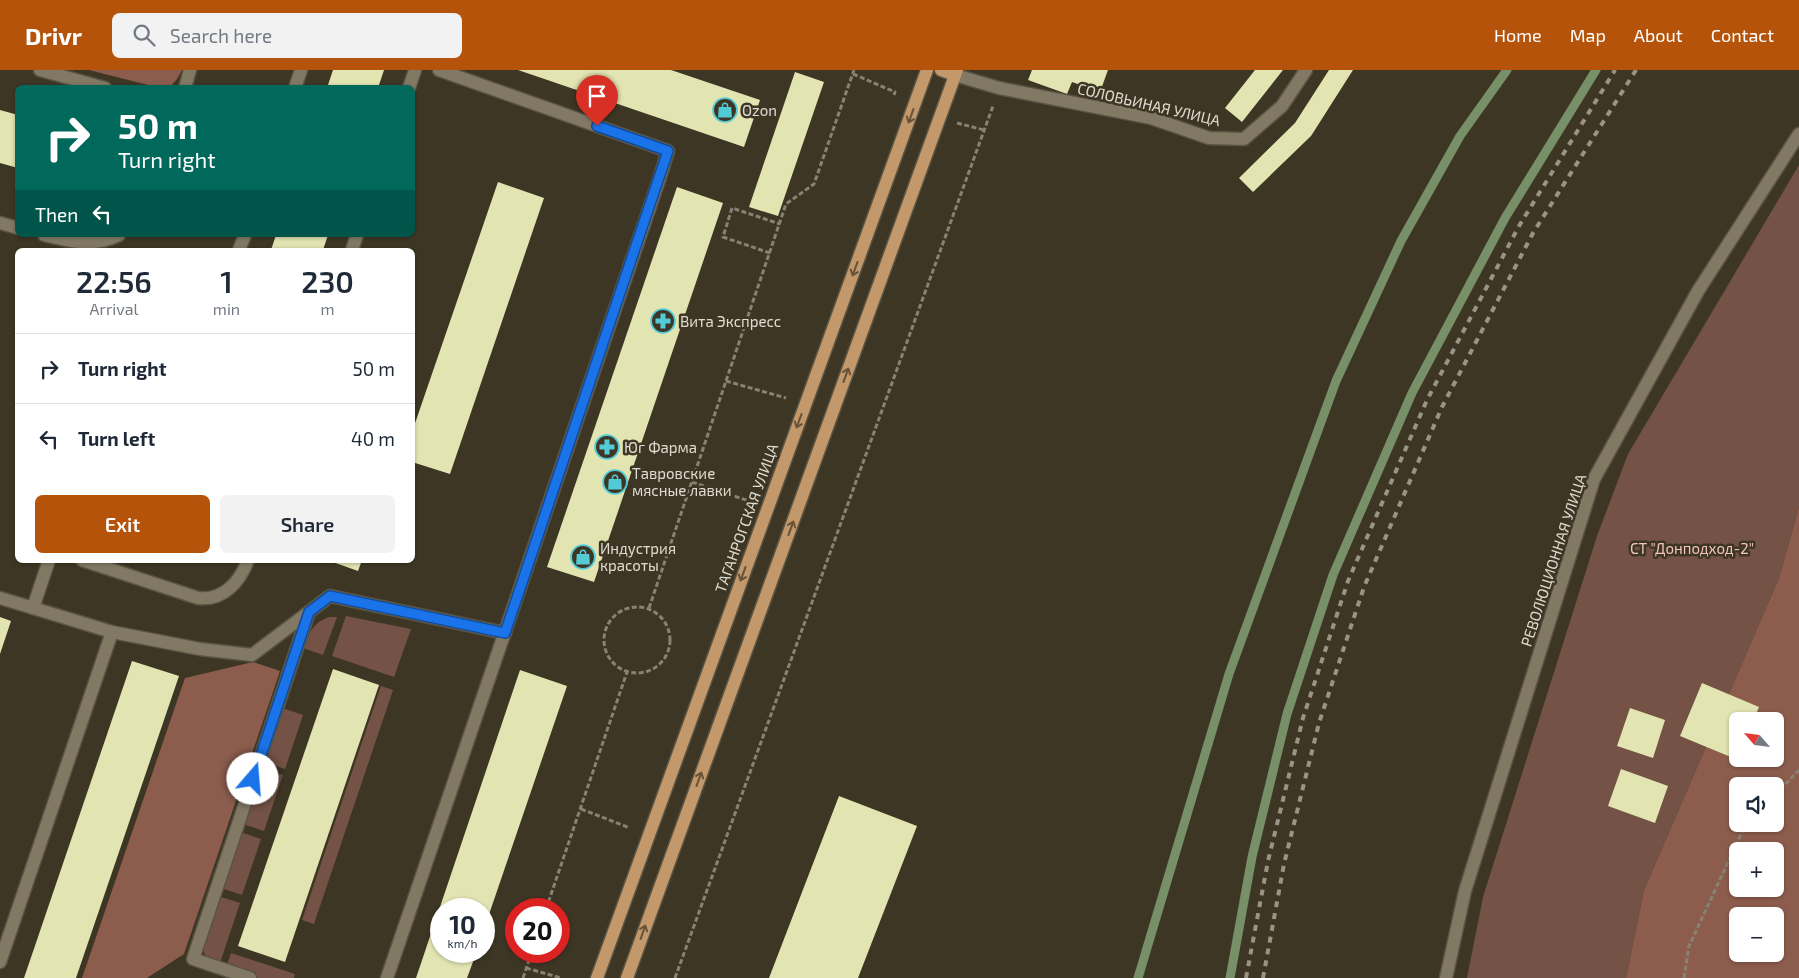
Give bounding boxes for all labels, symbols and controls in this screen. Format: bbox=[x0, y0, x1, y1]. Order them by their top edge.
search box bbox=[112, 13, 462, 58]
text: Drivr bbox=[25, 21, 82, 50]
icon: search bbox=[130, 21, 158, 49]
text: Search here bbox=[170, 24, 272, 47]
text: Home bbox=[1494, 24, 1542, 46]
text: Map bbox=[1570, 24, 1606, 46]
text: About bbox=[1634, 24, 1683, 46]
text: Contact bbox=[1711, 24, 1774, 46]
pin bbox=[576, 75, 618, 126]
street label: СОЛОВЬИНАЯ УЛИЦА bbox=[1076, 79, 1223, 129]
icon: arrive bbox=[583, 82, 611, 110]
shop icon: Ozon bbox=[712, 97, 738, 123]
place label: Ozon bbox=[742, 101, 777, 119]
text: 50 m bbox=[118, 104, 198, 146]
icon: right bbox=[35, 105, 100, 170]
one-way arrow bbox=[906, 108, 915, 123]
text: Turn right bbox=[118, 146, 216, 172]
icon: left bbox=[88, 200, 116, 228]
text: Then bbox=[35, 203, 78, 226]
one-way arrow bbox=[850, 261, 859, 276]
text: 22:56 bbox=[76, 263, 152, 299]
text: 1 bbox=[220, 263, 233, 299]
text: 230 bbox=[301, 263, 354, 299]
text: Arrival bbox=[90, 299, 138, 318]
text: min bbox=[213, 299, 240, 318]
text: m bbox=[321, 299, 335, 318]
pharmacy icon: Вита Экспресс bbox=[650, 308, 676, 334]
place label: Вита Экспресс bbox=[680, 312, 781, 330]
icon: right bbox=[35, 355, 63, 383]
text: Turn right bbox=[78, 357, 166, 380]
text: 50 m bbox=[352, 357, 395, 380]
one-way arrow bbox=[842, 368, 851, 384]
one-way arrow bbox=[794, 413, 803, 429]
icon: left bbox=[35, 425, 63, 453]
text: Turn left bbox=[78, 427, 155, 450]
text: 40 m bbox=[351, 427, 395, 450]
pharmacy icon: Юг Фарма bbox=[594, 434, 620, 460]
place label: Юг Фарма bbox=[624, 438, 697, 456]
street label: ТАГАНРОГСКАЯ УЛИЦА bbox=[711, 440, 782, 595]
place label: Тавровские мясные лавки bbox=[632, 464, 732, 499]
shop icon: Тавровские мясные лавки bbox=[602, 469, 628, 495]
street label: РЕВОЛЮЦИОННАЯ УЛИЦА bbox=[1517, 471, 1590, 649]
button: Exit bbox=[35, 495, 210, 553]
button: Share bbox=[220, 495, 395, 553]
one-way arrow bbox=[787, 521, 796, 536]
place label: Индустрия красоты bbox=[600, 539, 676, 574]
park label: СТ "Донподход-2" bbox=[1630, 539, 1754, 557]
shop icon: Индустрия красоты bbox=[570, 544, 596, 570]
one-way arrow bbox=[738, 566, 747, 581]
north arrow bbox=[1729, 712, 1784, 768]
map controls bbox=[1729, 712, 1784, 962]
position arrow bbox=[226, 752, 278, 804]
one-way arrow bbox=[695, 772, 704, 787]
button: sound bbox=[1729, 777, 1784, 832]
button: + bbox=[1729, 842, 1784, 897]
speed limit sign: 20 bbox=[505, 898, 570, 963]
button: − bbox=[1729, 907, 1784, 962]
text: 10 bbox=[449, 909, 476, 939]
one-way arrow bbox=[639, 924, 649, 940]
text: km/h bbox=[448, 936, 477, 950]

